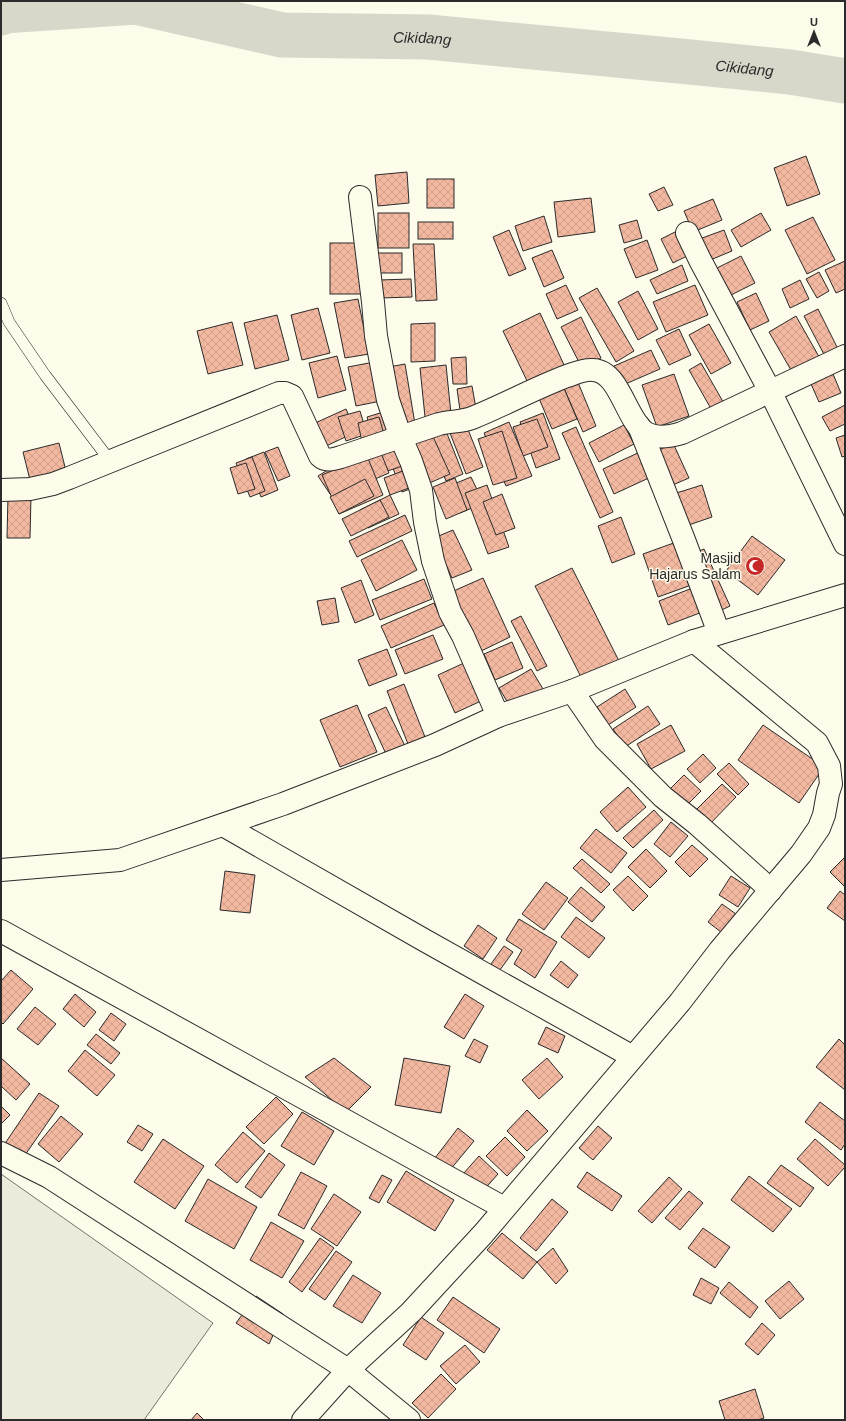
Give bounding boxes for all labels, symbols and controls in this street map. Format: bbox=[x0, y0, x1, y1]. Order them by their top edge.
north arrow bbox=[794, 12, 834, 52]
text: U bbox=[810, 16, 818, 28]
water label: Cikidang bbox=[393, 28, 453, 48]
water label: Cikidang bbox=[715, 56, 775, 79]
place label: Masjid Hajarus Salam bbox=[649, 550, 741, 582]
mosque icon: Masjid Hajarus Salam bbox=[744, 555, 766, 577]

